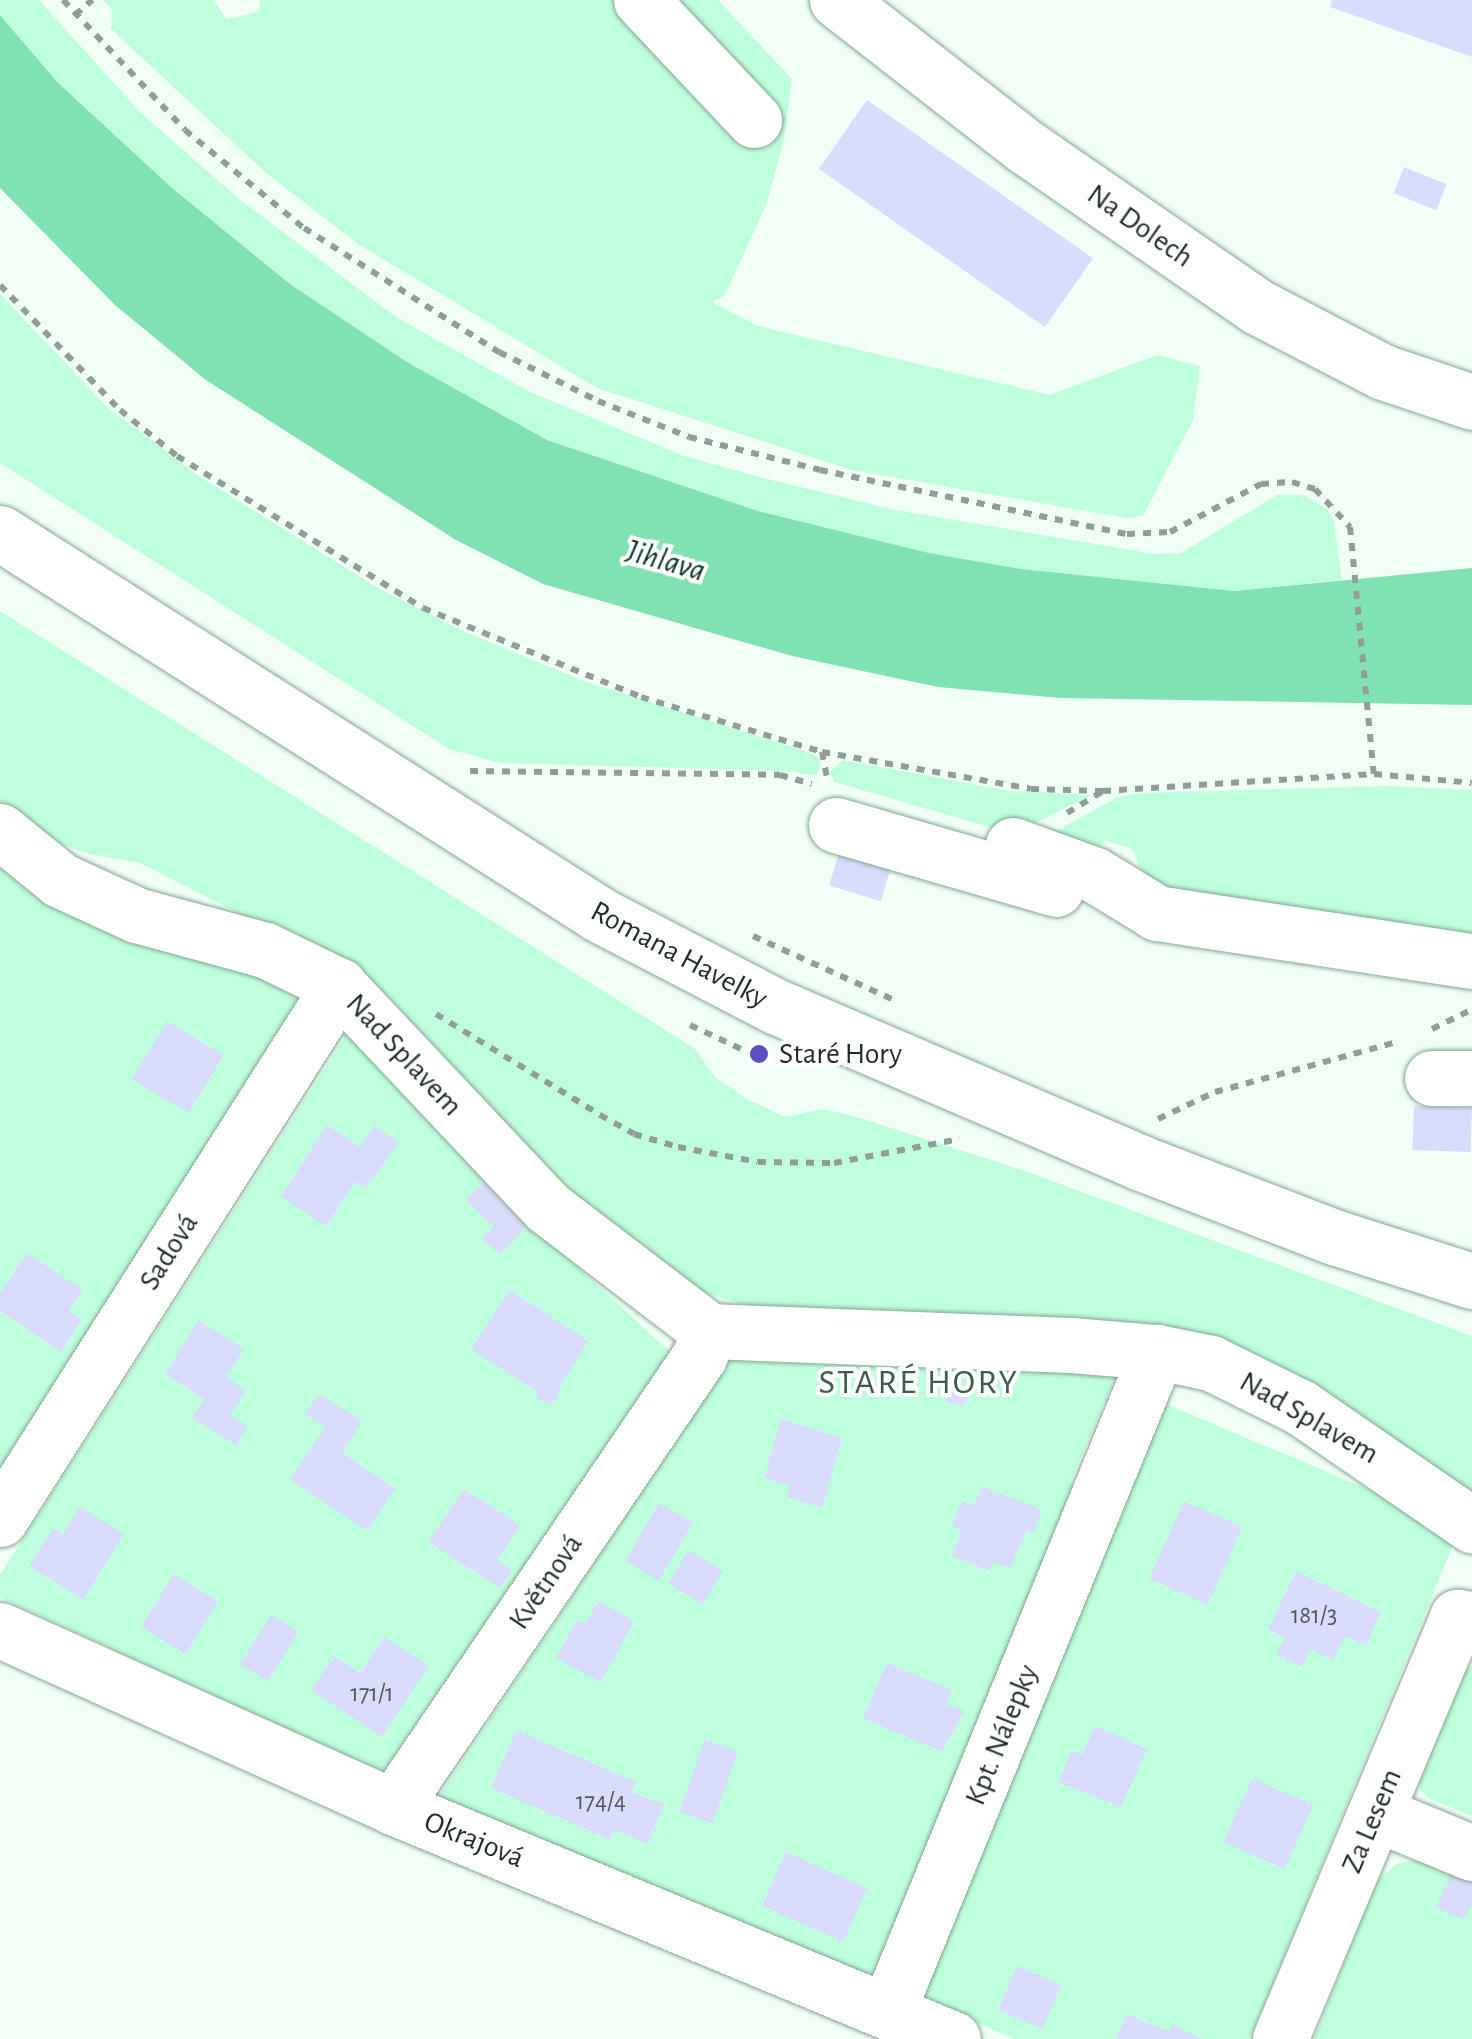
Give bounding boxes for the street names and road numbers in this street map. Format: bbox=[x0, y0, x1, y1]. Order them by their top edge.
street label: Na Dolech bbox=[1080, 176, 1200, 276]
street label: Romana Havelky bbox=[584, 893, 774, 1017]
street label: Nad Splavem bbox=[338, 986, 470, 1124]
street label: Sadová bbox=[132, 1207, 206, 1297]
street label: Nad Splavem bbox=[1233, 1364, 1385, 1472]
street label: Květnová bbox=[501, 1528, 591, 1636]
street label: Kpt. Nálepky bbox=[957, 1659, 1047, 1811]
street label: Za Lesem bbox=[1334, 1764, 1410, 1878]
street label: Okrajová bbox=[419, 1804, 529, 1876]

